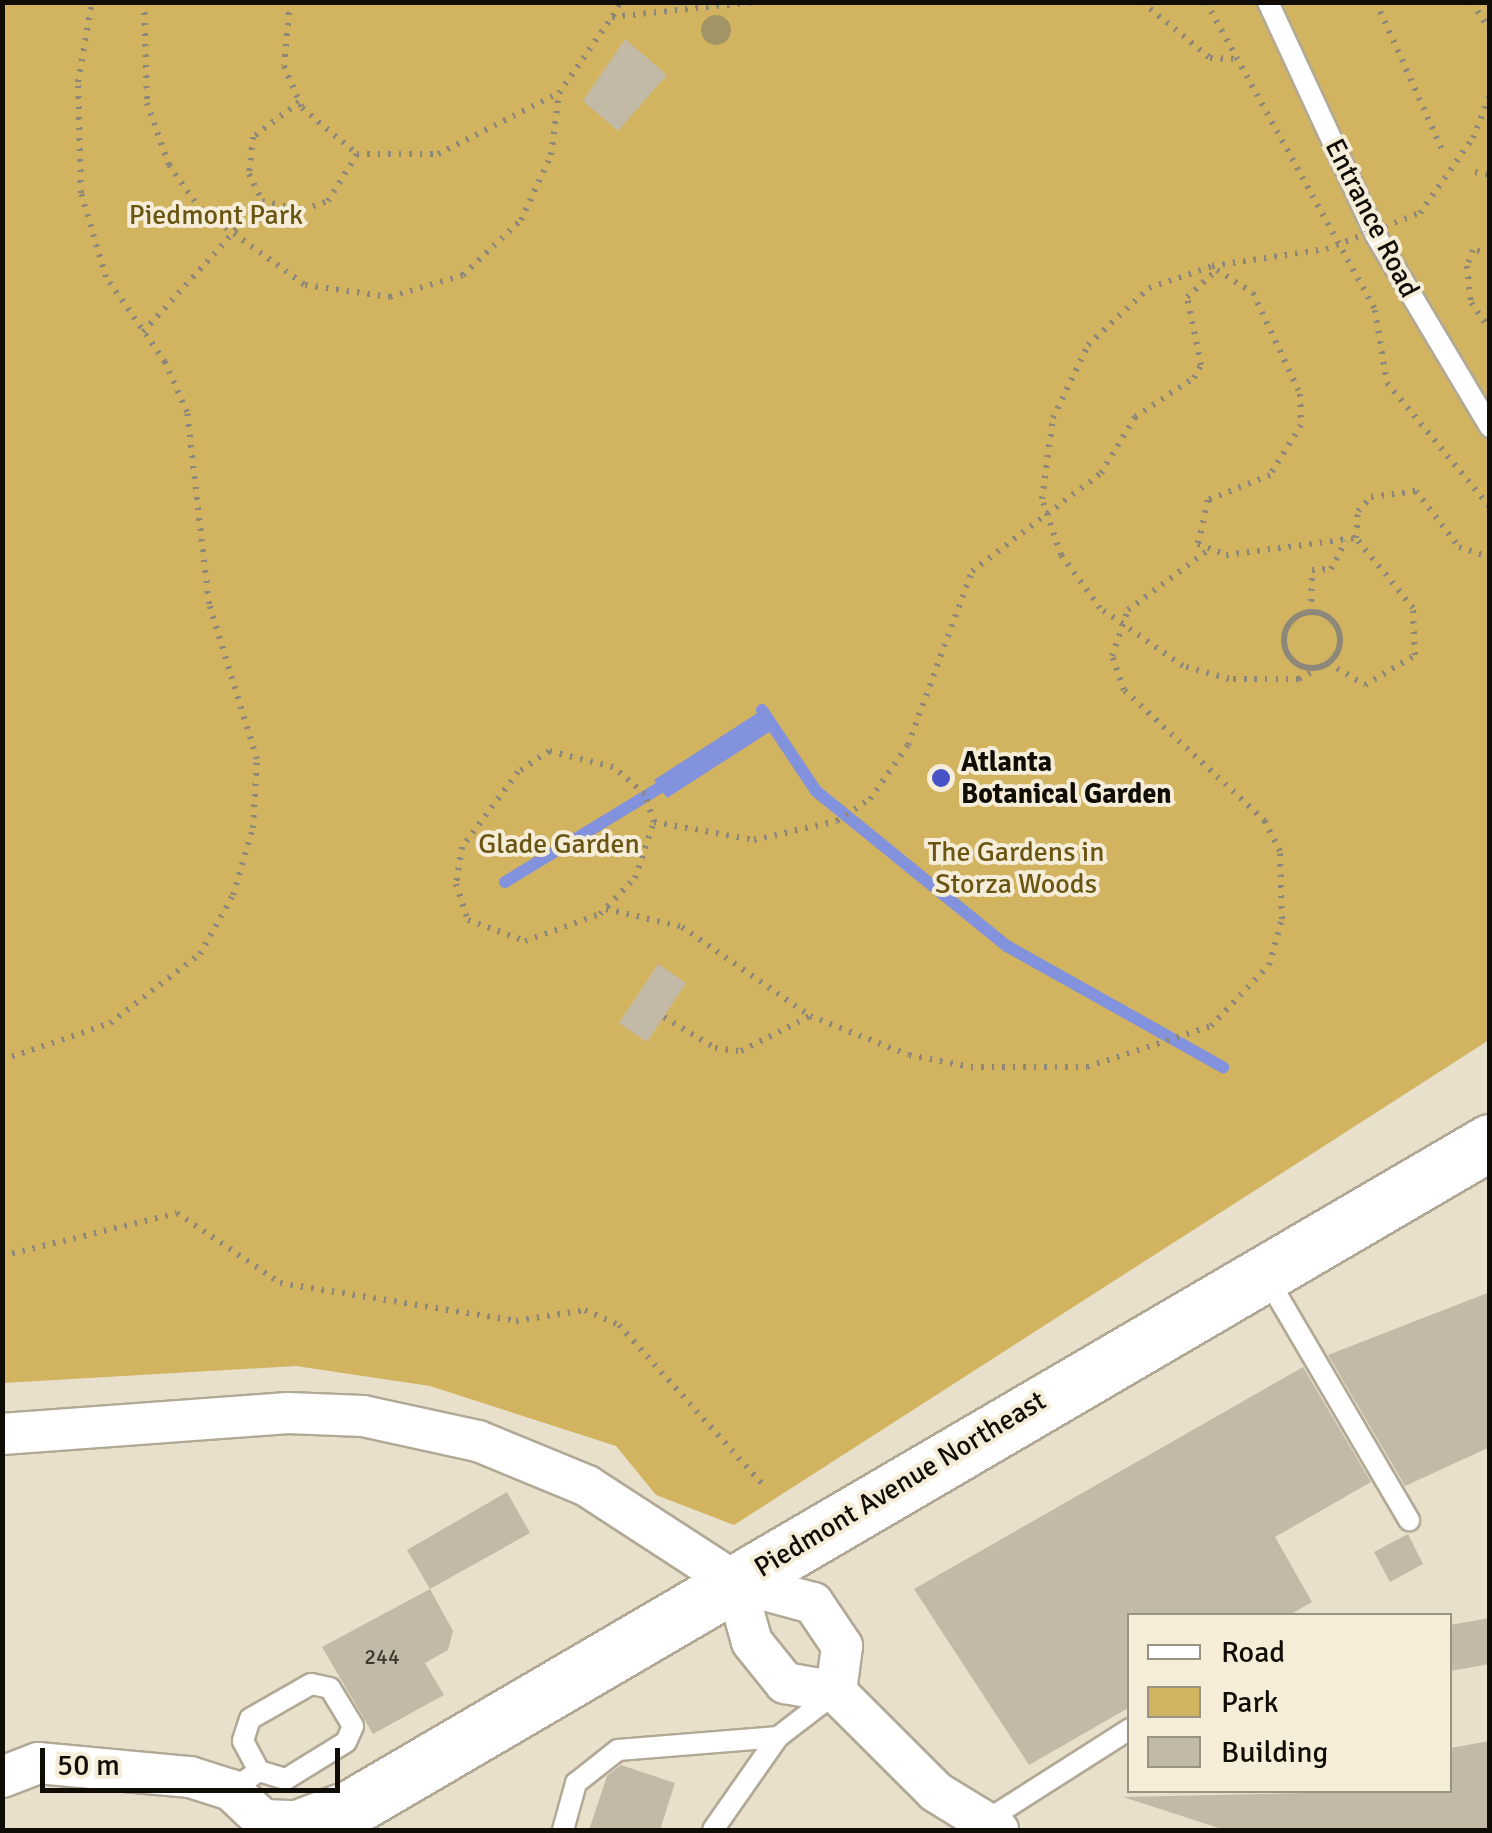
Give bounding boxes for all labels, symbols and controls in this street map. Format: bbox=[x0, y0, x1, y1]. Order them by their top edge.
street label: Entrance Road bbox=[1318, 133, 1426, 303]
park label: Piedmont Park bbox=[129, 198, 303, 232]
place label: Atlanta Botanical Garden bbox=[961, 745, 1172, 811]
marker: Atlanta Botanical Garden bbox=[930, 767, 952, 789]
park label: Glade Garden bbox=[478, 827, 640, 861]
park label: The Gardens in Storza Woods bbox=[928, 835, 1104, 901]
street label: Piedmont Avenue Northeast bbox=[748, 1384, 1052, 1584]
legend bbox=[1127, 1613, 1452, 1793]
text: Road bbox=[1221, 1634, 1285, 1671]
house number: 244 bbox=[364, 1644, 400, 1670]
text: Park bbox=[1221, 1684, 1279, 1721]
scale bar bbox=[45, 1728, 345, 1790]
text: Building bbox=[1221, 1734, 1328, 1771]
text: 50 m bbox=[57, 1747, 120, 1784]

